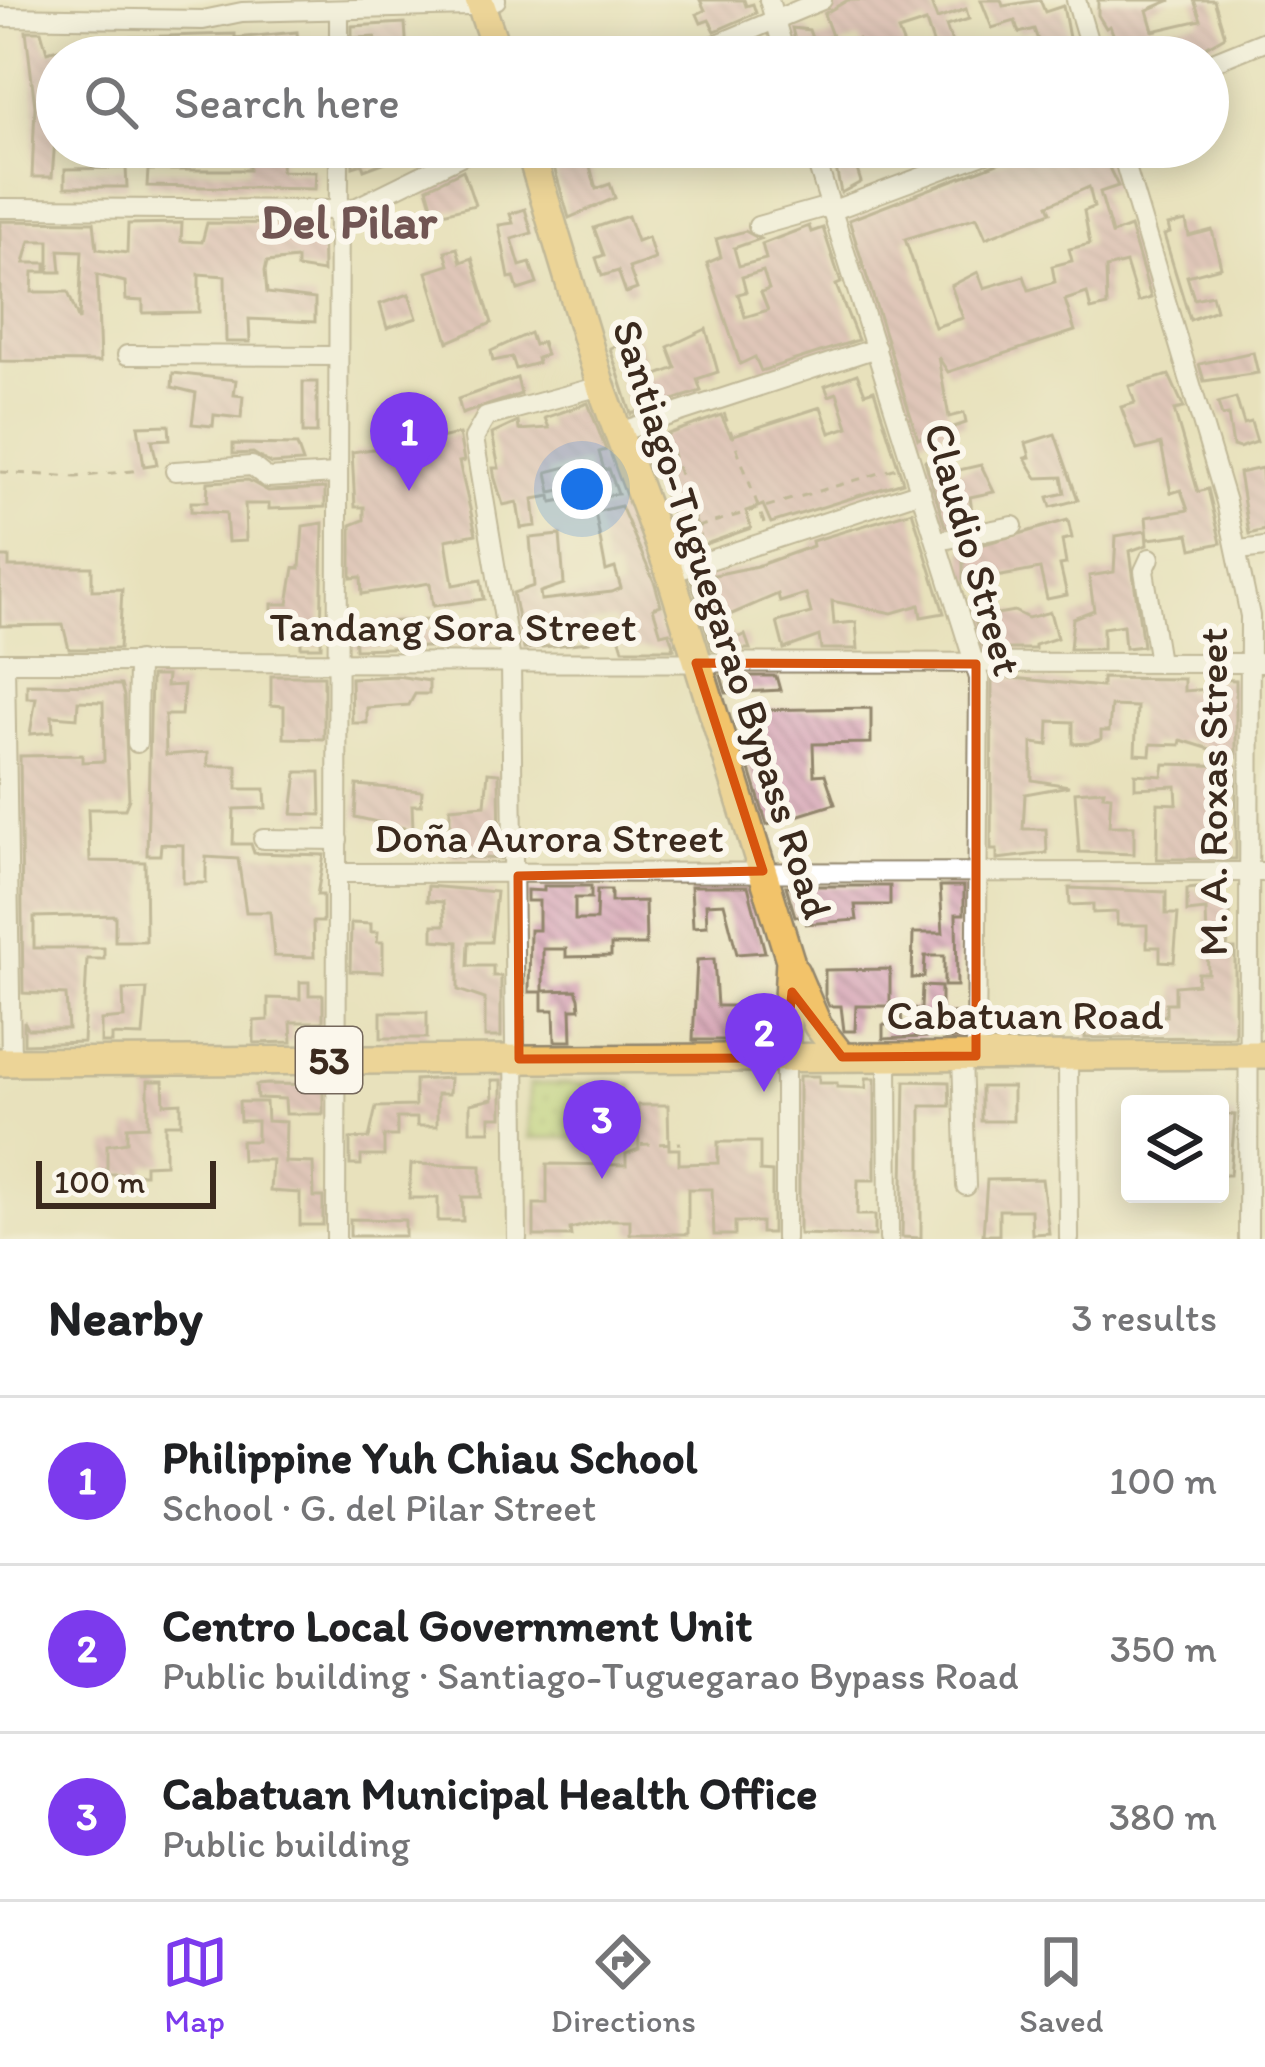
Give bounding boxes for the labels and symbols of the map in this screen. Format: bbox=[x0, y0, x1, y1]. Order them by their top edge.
district label: Del Pilar bbox=[261, 192, 438, 250]
street label: Santiago-Tuguegarao Bypass Road bbox=[602, 313, 844, 925]
pin: 1 bbox=[370, 392, 448, 491]
street label: Claudio Street bbox=[913, 417, 1034, 681]
your location bbox=[552, 459, 612, 519]
street label: Tandang Sora Street bbox=[269, 601, 637, 652]
street label: M. A. Roxas Street bbox=[1187, 628, 1238, 956]
street label: Doña Aurora Street bbox=[374, 812, 724, 863]
street label: Cabatuan Road bbox=[886, 989, 1164, 1040]
pin: 2 bbox=[725, 993, 803, 1092]
road number: 53 bbox=[296, 1027, 362, 1093]
pin: 3 bbox=[563, 1080, 641, 1179]
scale bar bbox=[36, 1155, 216, 1208]

